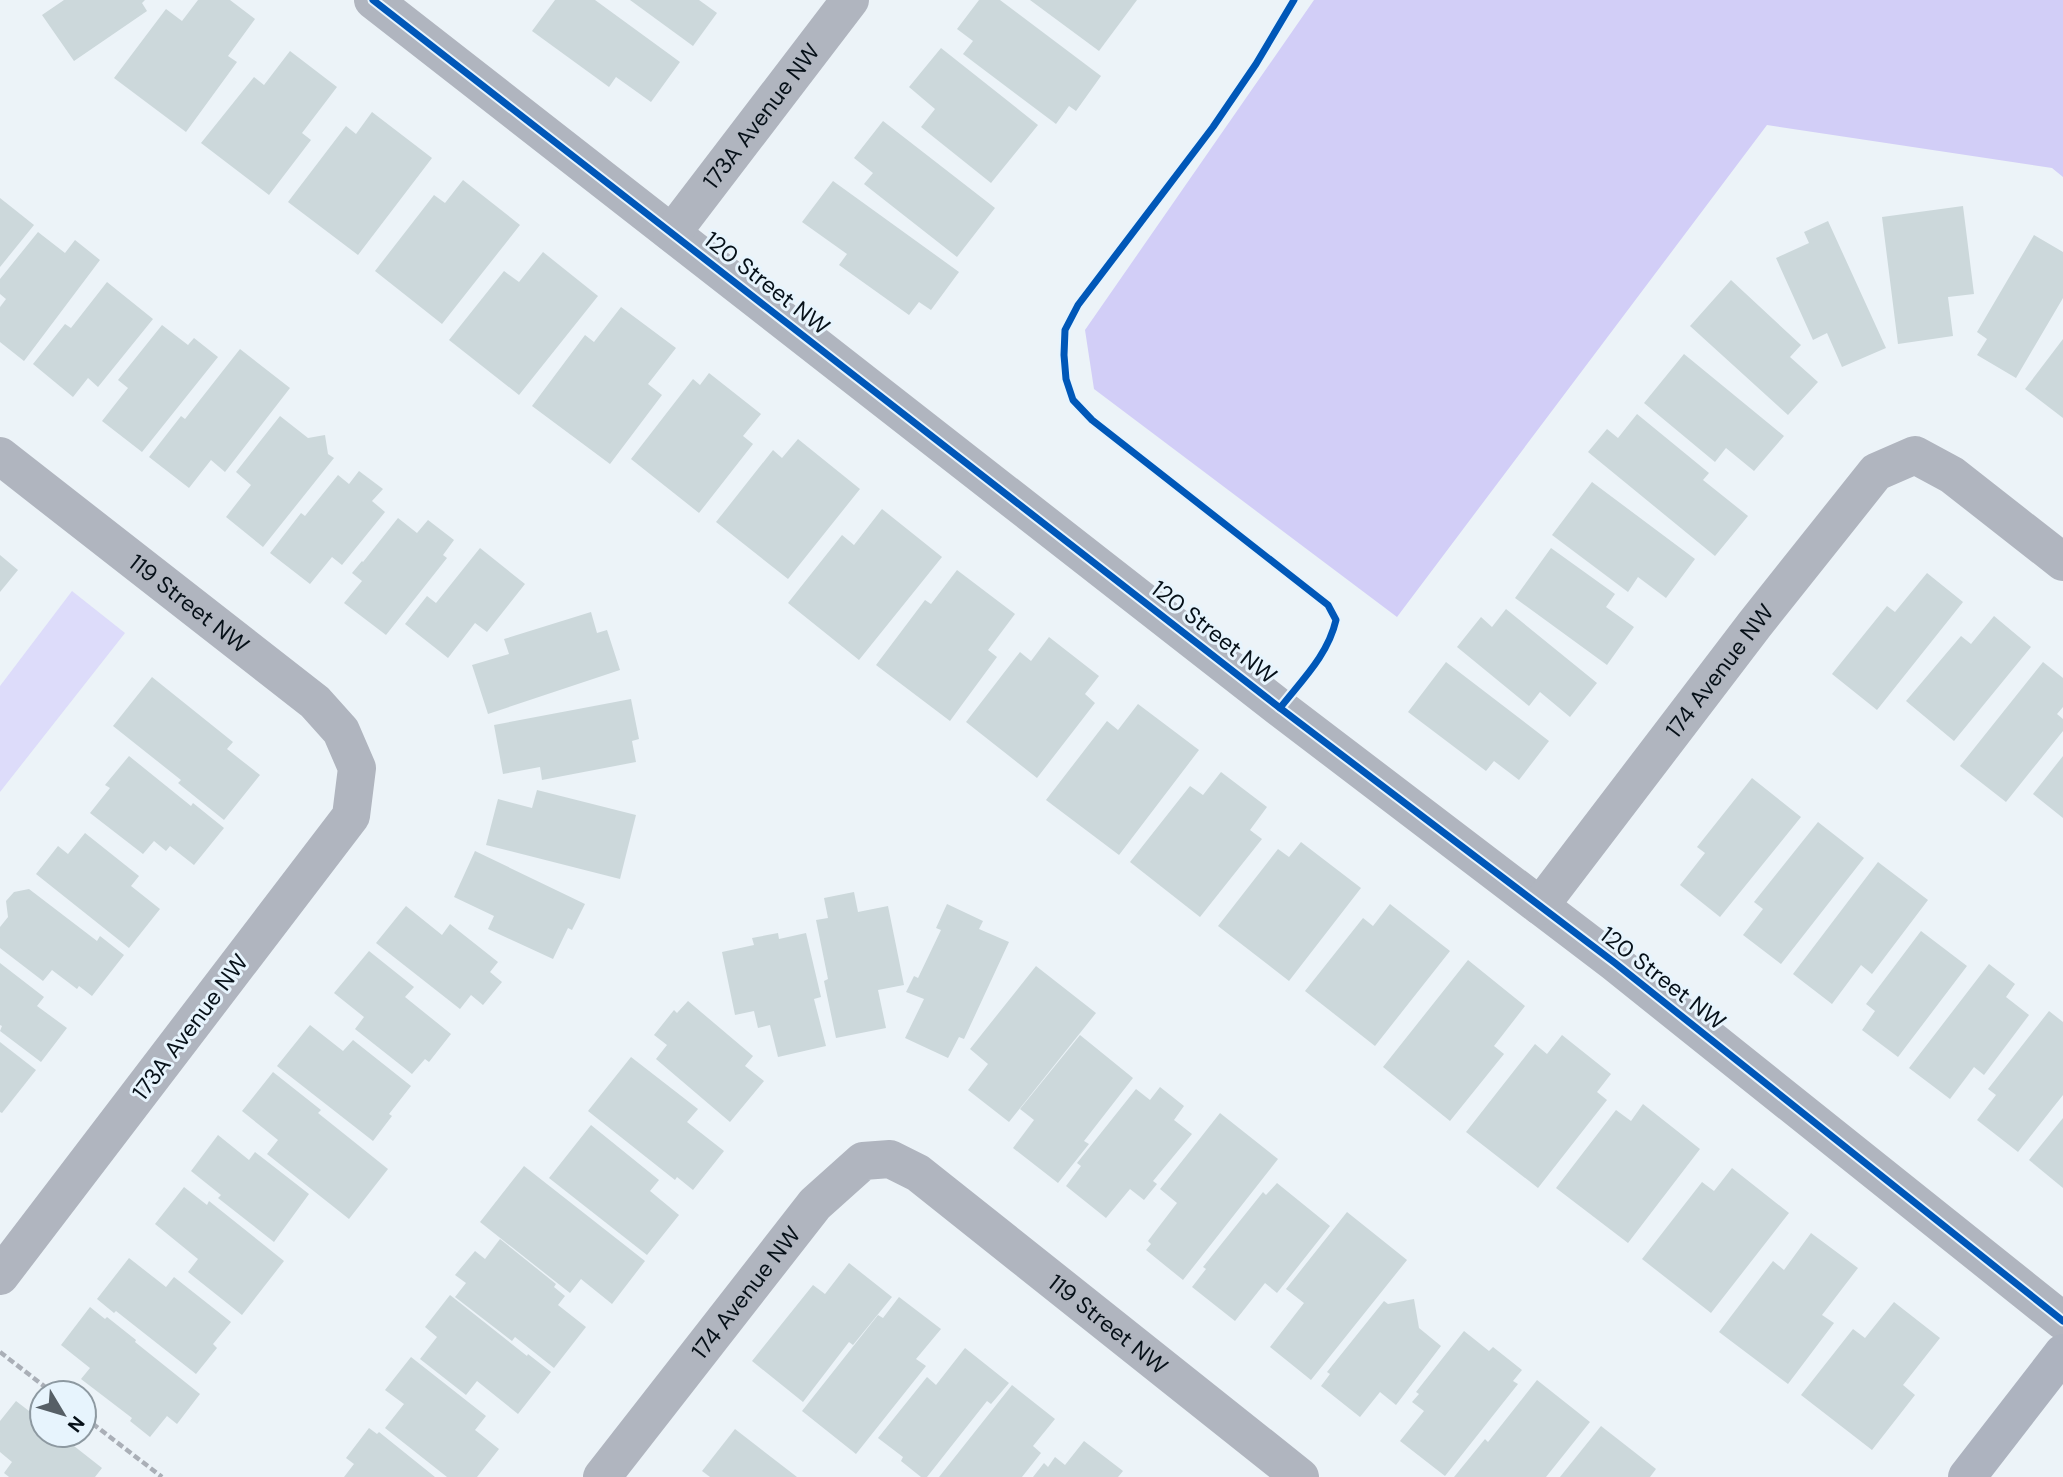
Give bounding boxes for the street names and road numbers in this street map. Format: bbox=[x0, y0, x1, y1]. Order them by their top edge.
street label: 173A Avenue NW bbox=[696, 37, 826, 195]
street label: 120 Street NW bbox=[698, 225, 836, 341]
street label: 119 Street NW bbox=[123, 547, 255, 660]
street label: 120 Street NW bbox=[1145, 574, 1283, 690]
street label: 174 Avenue NW bbox=[1659, 598, 1780, 744]
street label: 120 Street NW bbox=[1594, 920, 1732, 1036]
street label: 173A Avenue NW bbox=[125, 948, 255, 1106]
street label: 174 Avenue NW bbox=[685, 1220, 807, 1365]
street label: 119 Street NW bbox=[1042, 1268, 1174, 1381]

